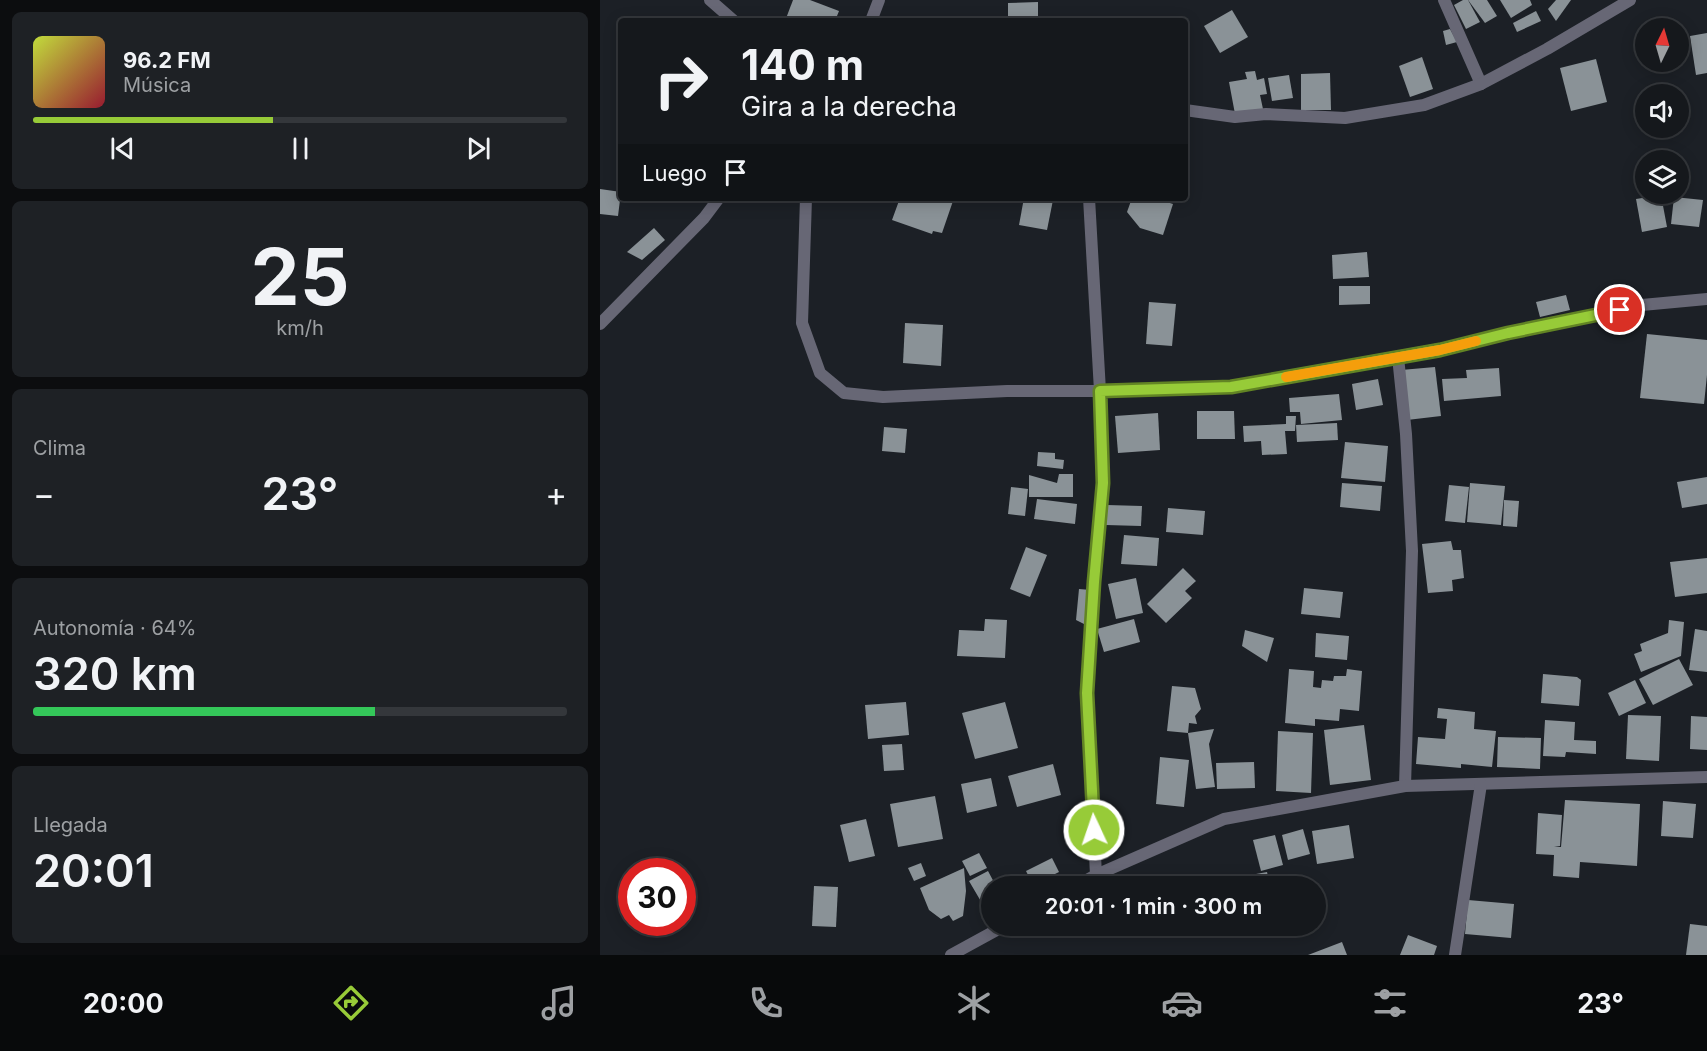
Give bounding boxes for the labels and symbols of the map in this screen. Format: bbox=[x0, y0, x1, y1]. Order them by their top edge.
north arrow bbox=[1635, 18, 1689, 72]
pin bbox=[1594, 284, 1645, 335]
position arrow bbox=[1062, 798, 1126, 862]
speed limit sign: 30 bbox=[618, 858, 696, 936]

